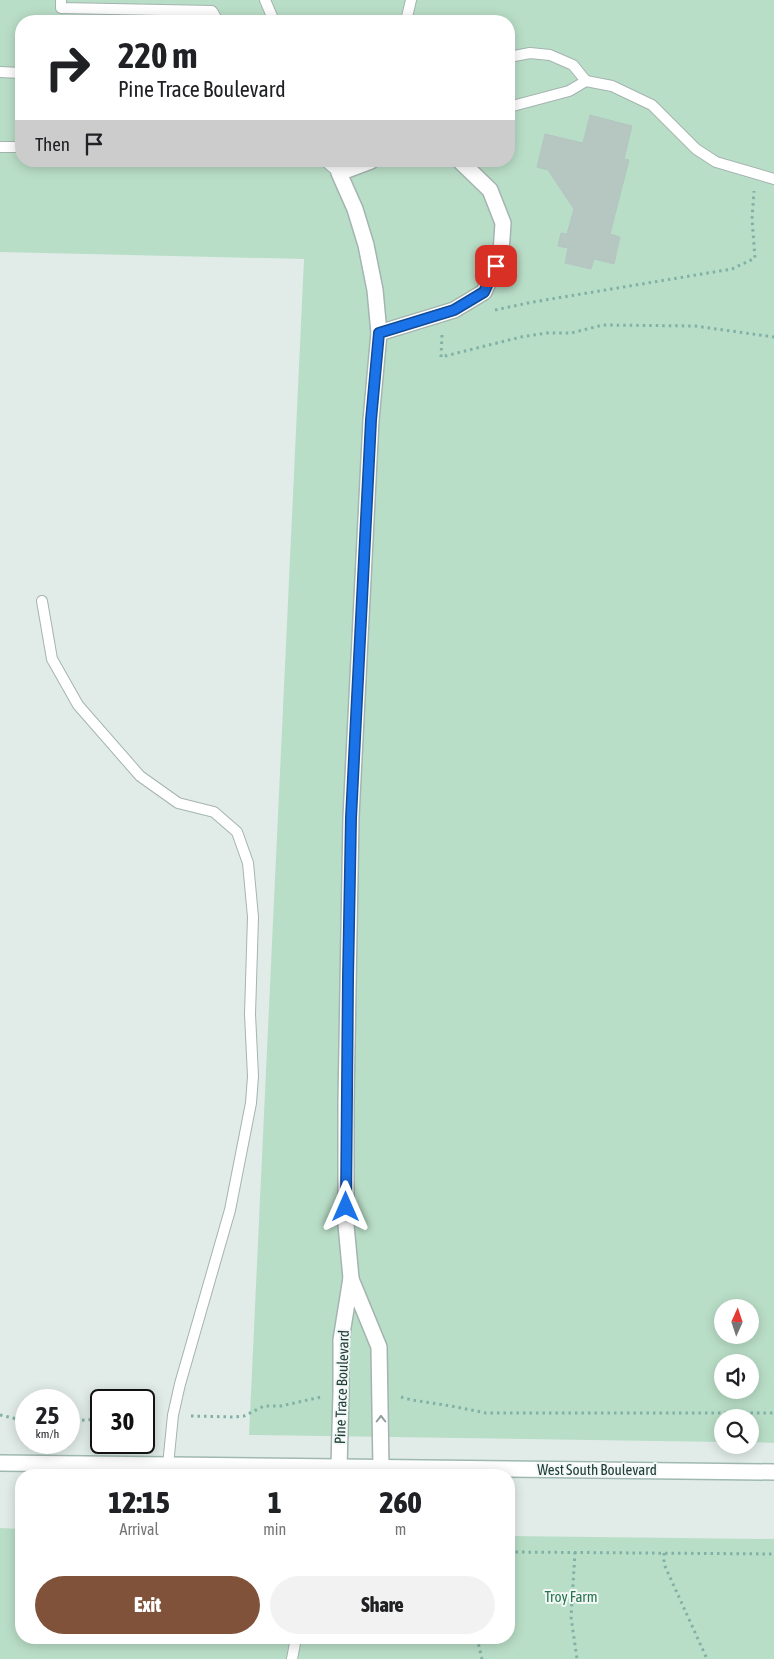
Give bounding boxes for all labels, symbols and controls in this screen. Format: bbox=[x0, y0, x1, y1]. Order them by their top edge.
icon: right bbox=[35, 35, 100, 100]
text: 220 m bbox=[118, 35, 197, 75]
text: Pine Trace Boulevard bbox=[118, 76, 286, 102]
icon: arrive bbox=[80, 130, 108, 158]
text: Then bbox=[35, 133, 70, 155]
pin bbox=[475, 245, 517, 287]
icon: arrive bbox=[482, 252, 510, 280]
position arrow bbox=[319, 1180, 371, 1232]
north arrow bbox=[714, 1299, 759, 1344]
map controls bbox=[714, 1299, 759, 1454]
street label: Pine Trace Boulevard bbox=[331, 1330, 352, 1444]
button: sound bbox=[714, 1354, 759, 1399]
speed limit sign: 30 bbox=[90, 1389, 155, 1454]
text: 25 bbox=[36, 1401, 59, 1429]
button: search bbox=[714, 1409, 759, 1454]
one-way arrow bbox=[376, 1415, 386, 1422]
text: km/h bbox=[36, 1427, 59, 1441]
street label: West South Boulevard bbox=[537, 1461, 657, 1478]
text: 12:15 bbox=[108, 1485, 170, 1519]
text: 1 bbox=[268, 1485, 282, 1519]
text: 260 bbox=[379, 1485, 422, 1519]
text: Arrival bbox=[120, 1520, 159, 1538]
text: min bbox=[263, 1520, 286, 1538]
text: m bbox=[395, 1520, 406, 1538]
button: Exit bbox=[35, 1576, 260, 1634]
button: Share bbox=[270, 1576, 495, 1634]
park label: Troy Farm bbox=[544, 1588, 598, 1605]

